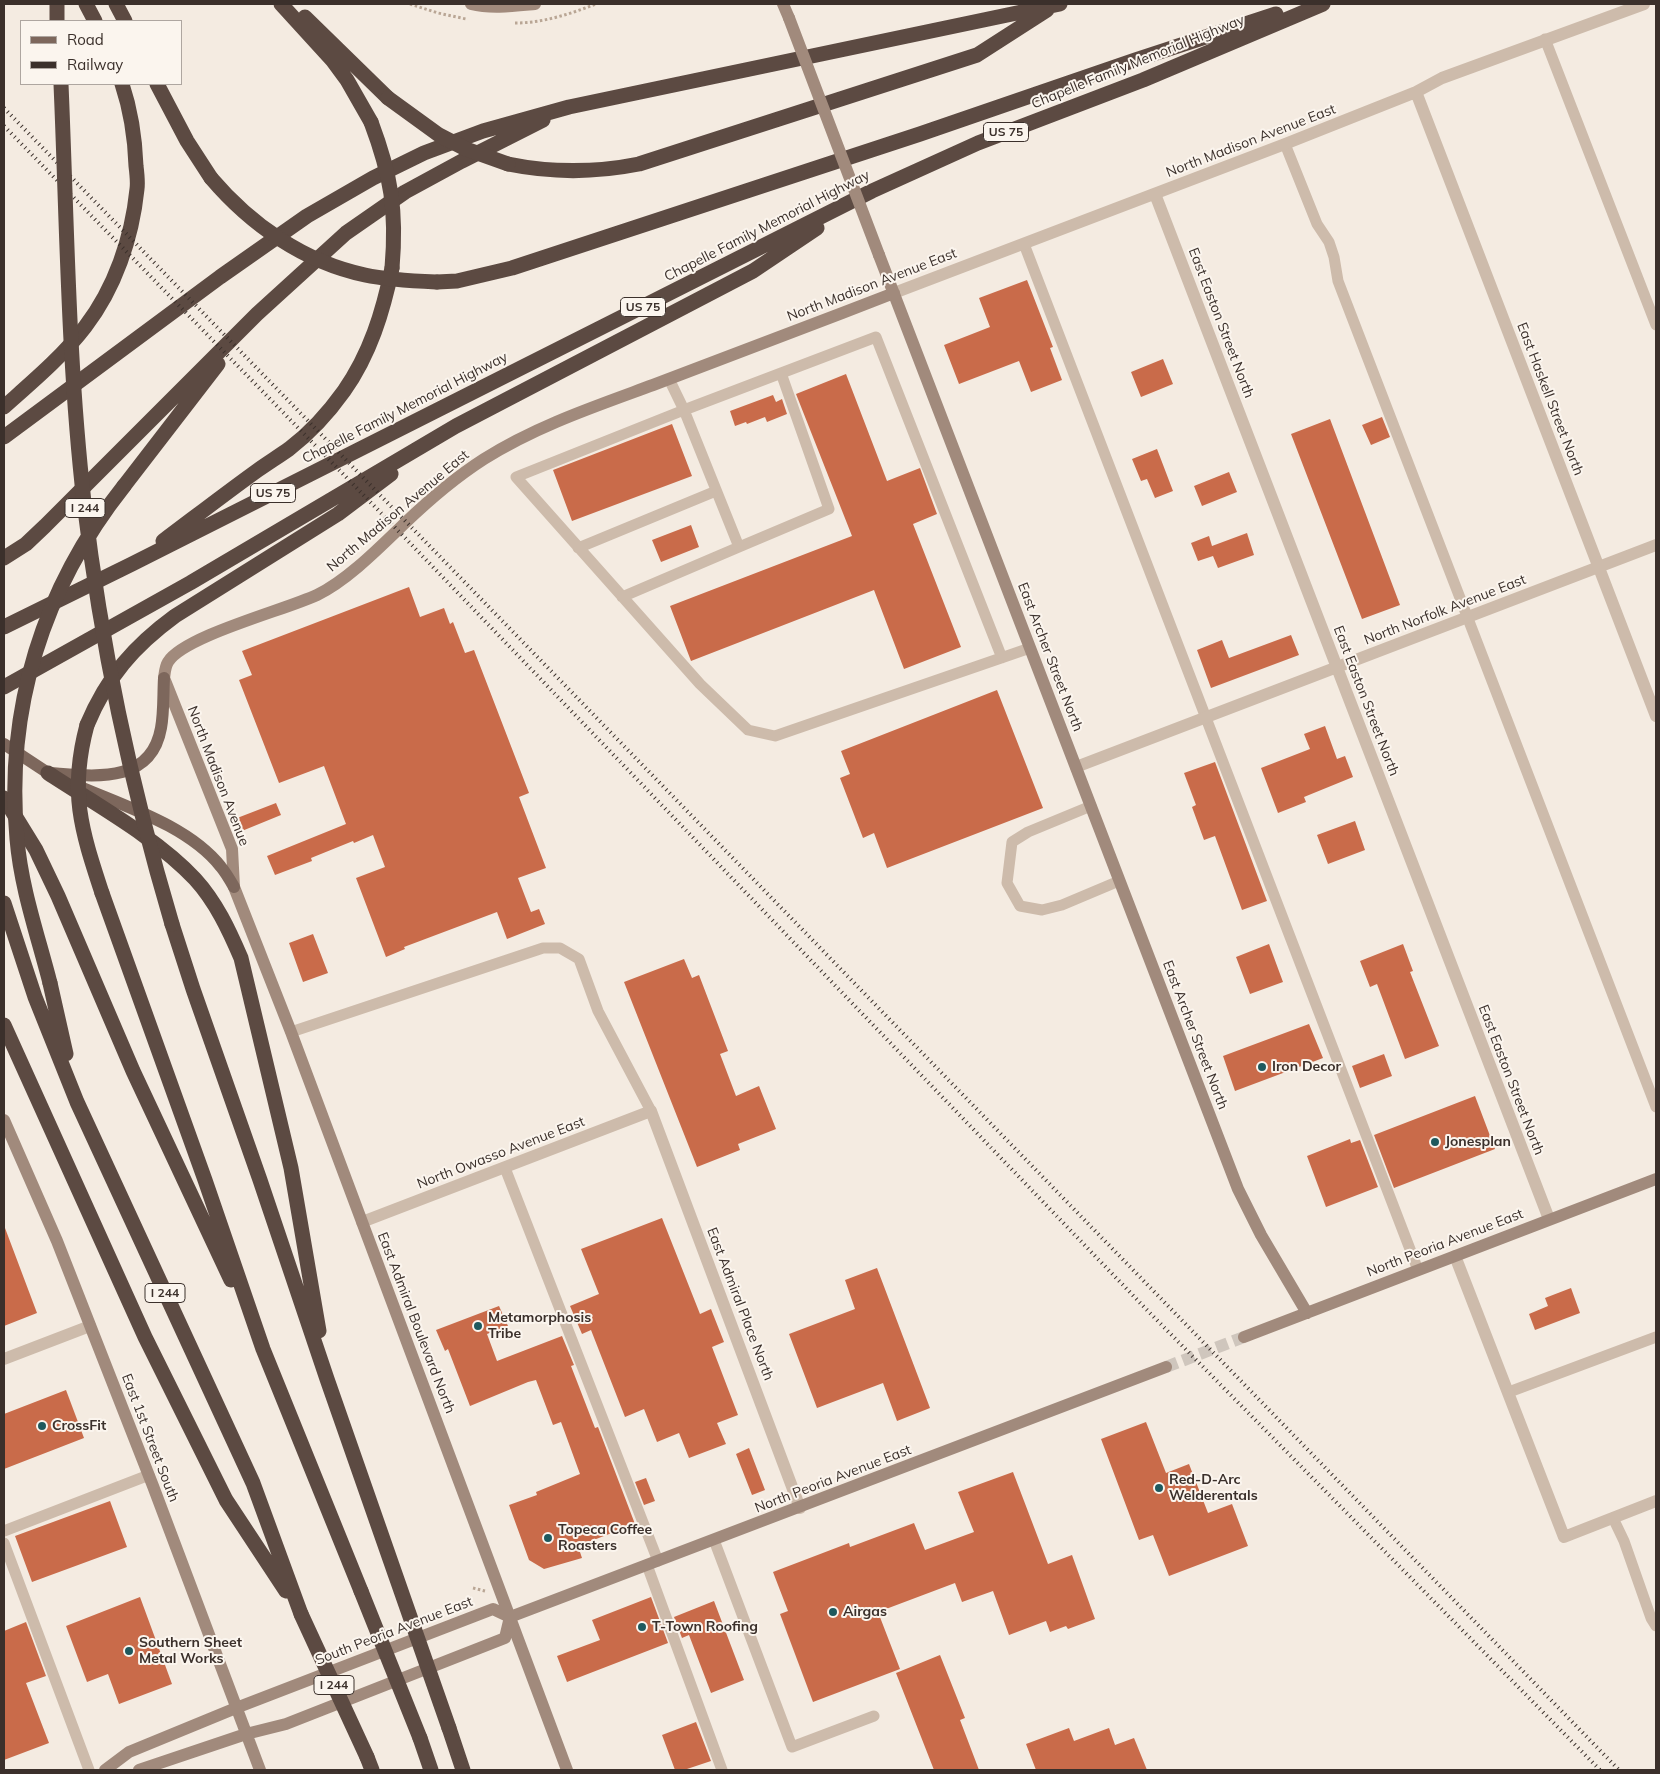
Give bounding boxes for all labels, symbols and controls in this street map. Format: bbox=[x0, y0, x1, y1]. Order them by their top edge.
street label: Chapelle Family Memorial Highway bbox=[1029, 11, 1247, 113]
legend bbox=[20, 20, 182, 85]
text: Road bbox=[67, 30, 104, 49]
text: Railway bbox=[67, 55, 123, 74]
street label: North Madison Avenue East bbox=[1164, 101, 1338, 181]
road number: US 75 bbox=[984, 122, 1028, 142]
street label: Chapelle Family Memorial Highway bbox=[661, 167, 873, 285]
street label: North Madison Avenue East bbox=[785, 245, 959, 325]
street label: East Easton Street North bbox=[1185, 246, 1257, 400]
road number: US 75 bbox=[620, 298, 666, 316]
street label: East Haskell Street North bbox=[1513, 320, 1587, 478]
street label: Chapelle Family Memorial Highway bbox=[299, 349, 511, 467]
street label: North Madison Avenue East bbox=[324, 447, 472, 575]
road number: US 75 bbox=[250, 483, 296, 502]
road number: I 244 bbox=[65, 498, 105, 518]
street label: North Norfolk Avenue East bbox=[1362, 571, 1528, 649]
street label: East Archer Street North bbox=[1014, 580, 1086, 734]
street label: East Easton Street North bbox=[1330, 624, 1402, 778]
street label: North Madison Avenue bbox=[184, 704, 252, 848]
street label: East Archer Street North bbox=[1159, 958, 1231, 1112]
street label: East Easton Street North bbox=[1475, 1003, 1547, 1157]
place label: Iron Decor bbox=[1272, 1059, 1341, 1075]
marker: Iron Decor bbox=[1256, 1061, 1268, 1073]
street label: North Owasso Avenue East bbox=[415, 1113, 587, 1193]
place label: Jonesplan bbox=[1445, 1134, 1511, 1150]
marker: Jonesplan bbox=[1429, 1136, 1441, 1148]
street label: North Peoria Avenue East bbox=[1364, 1205, 1526, 1281]
street label: East Admiral Place North bbox=[703, 1225, 777, 1383]
street label: East Admiral Boulevard North bbox=[374, 1230, 458, 1416]
road number: I 244 bbox=[145, 1284, 185, 1302]
place label: Metamorphosis Tribe bbox=[488, 1310, 591, 1342]
marker: Metamorphosis Tribe bbox=[472, 1320, 484, 1332]
street label: East 1st Street South bbox=[118, 1371, 182, 1505]
place label: CrossFit bbox=[52, 1418, 106, 1434]
marker: CrossFit bbox=[36, 1420, 48, 1432]
street label: North Peoria Avenue East bbox=[752, 1441, 914, 1517]
place label: Red-D-Arc Welderentals bbox=[1169, 1472, 1258, 1504]
marker: Red-D-Arc Welderentals bbox=[1153, 1482, 1165, 1494]
place label: Topeca Coffee Roasters bbox=[558, 1522, 652, 1554]
marker: Topeca Coffee Roasters bbox=[542, 1532, 554, 1544]
street label: South Peoria Avenue East bbox=[313, 1593, 475, 1669]
place label: Airgas bbox=[843, 1604, 887, 1620]
marker: Airgas bbox=[827, 1606, 839, 1618]
place label: T-Town Roofing bbox=[652, 1619, 758, 1635]
marker: T-Town Roofing bbox=[636, 1621, 648, 1633]
place label: Southern Sheet Metal Works bbox=[139, 1635, 242, 1668]
marker: Southern Sheet Metal Works bbox=[123, 1645, 135, 1657]
road number: I 244 bbox=[314, 1676, 354, 1694]

